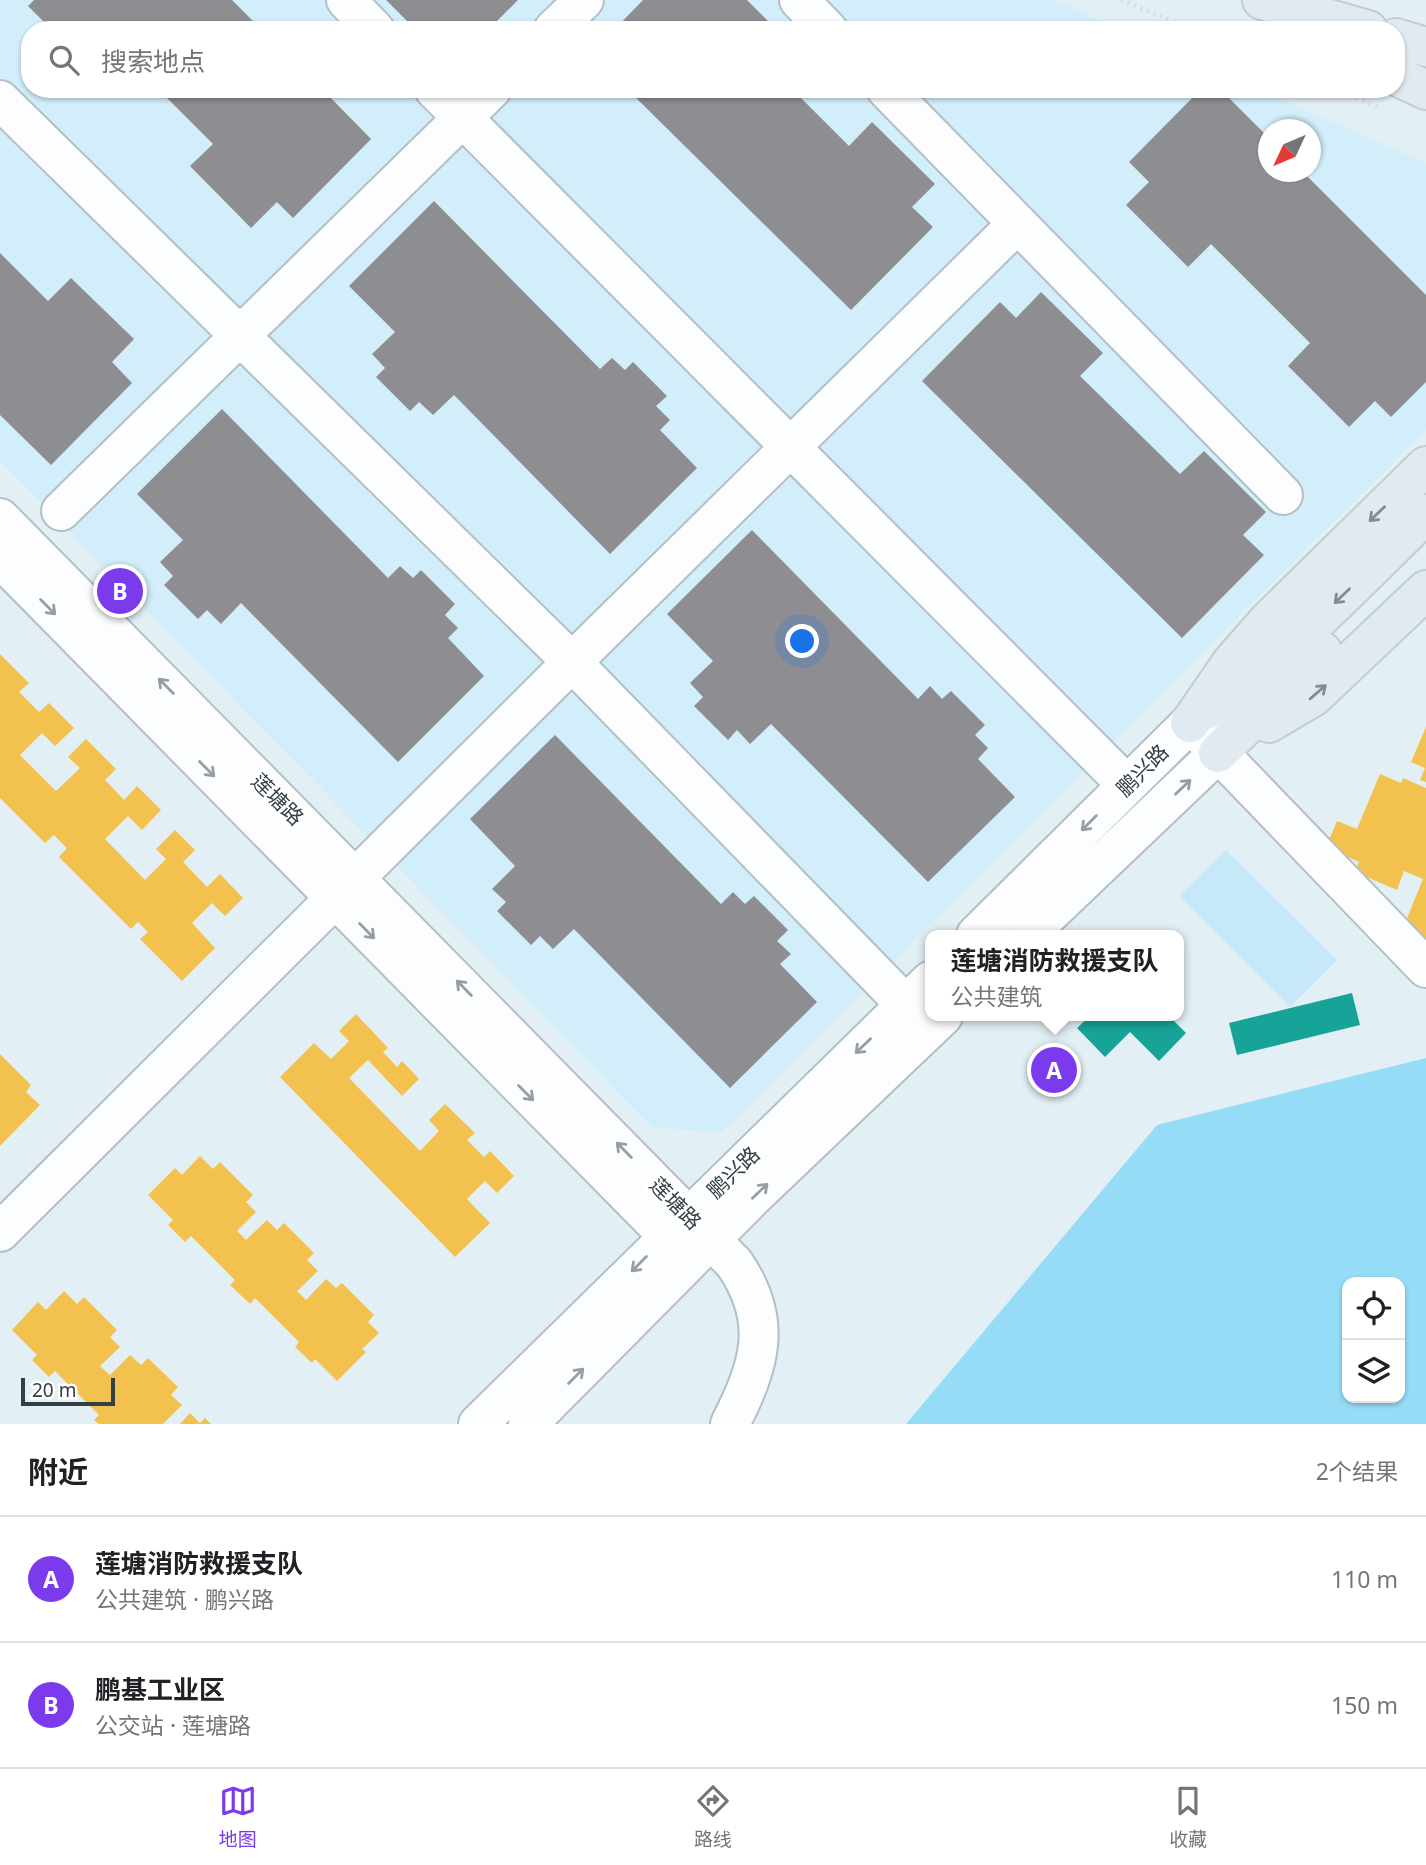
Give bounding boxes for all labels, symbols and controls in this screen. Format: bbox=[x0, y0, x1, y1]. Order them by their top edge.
search box bbox=[21, 21, 1405, 98]
icon: search bbox=[45, 41, 83, 79]
text: 搜索地点 bbox=[101, 43, 205, 79]
north arrow bbox=[1258, 119, 1321, 182]
one-way arrow bbox=[1369, 505, 1386, 522]
pin: B bbox=[97, 565, 143, 617]
one-way arrow bbox=[1334, 587, 1351, 604]
one-way arrow bbox=[39, 598, 56, 615]
your location bbox=[785, 624, 819, 658]
one-way arrow bbox=[158, 678, 175, 695]
one-way arrow bbox=[1309, 684, 1327, 700]
street label: 鹏兴路 bbox=[1110, 738, 1174, 802]
one-way arrow bbox=[199, 760, 216, 777]
street label: 莲塘路 bbox=[246, 767, 310, 831]
one-way arrow bbox=[1174, 778, 1191, 795]
one-way arrow bbox=[1081, 814, 1098, 831]
one-way arrow bbox=[358, 922, 375, 939]
popup bbox=[925, 930, 1184, 1021]
text: 莲塘消防救援支队 bbox=[950, 942, 1159, 978]
one-way arrow bbox=[455, 979, 472, 996]
text: 公共建筑 bbox=[950, 980, 1042, 1012]
one-way arrow bbox=[855, 1038, 872, 1055]
pin: A bbox=[1031, 1044, 1077, 1096]
one-way arrow bbox=[518, 1084, 535, 1101]
street label: 鹏兴路 bbox=[701, 1140, 765, 1204]
one-way arrow bbox=[615, 1141, 632, 1158]
street label: 莲塘路 bbox=[644, 1171, 708, 1235]
one-way arrow bbox=[751, 1183, 768, 1200]
one-way arrow bbox=[631, 1256, 648, 1273]
map controls bbox=[1342, 1277, 1405, 1403]
button: locate bbox=[1342, 1277, 1405, 1340]
button: layers bbox=[1342, 1340, 1405, 1403]
one-way arrow bbox=[567, 1367, 584, 1384]
scale bar bbox=[21, 1375, 116, 1407]
text: 20 m bbox=[32, 1377, 76, 1403]
text: 附近 bbox=[28, 1451, 88, 1492]
text: 2个结果 bbox=[1316, 1455, 1398, 1487]
text: 莲塘消防救援支队 bbox=[95, 1545, 303, 1581]
text: A bbox=[43, 1563, 59, 1595]
text: 110 m bbox=[1331, 1563, 1398, 1595]
text: 公共建筑 · 鹏兴路 bbox=[95, 1583, 274, 1615]
text: 鹏基工业区 bbox=[95, 1671, 225, 1707]
text: B bbox=[43, 1689, 59, 1721]
text: 150 m bbox=[1331, 1689, 1398, 1721]
text: 公交站 · 莲塘路 bbox=[95, 1709, 251, 1741]
tab: 地图 bbox=[219, 1782, 257, 1852]
tab: 路线 bbox=[694, 1782, 732, 1852]
tab: 收藏 bbox=[1169, 1782, 1207, 1852]

